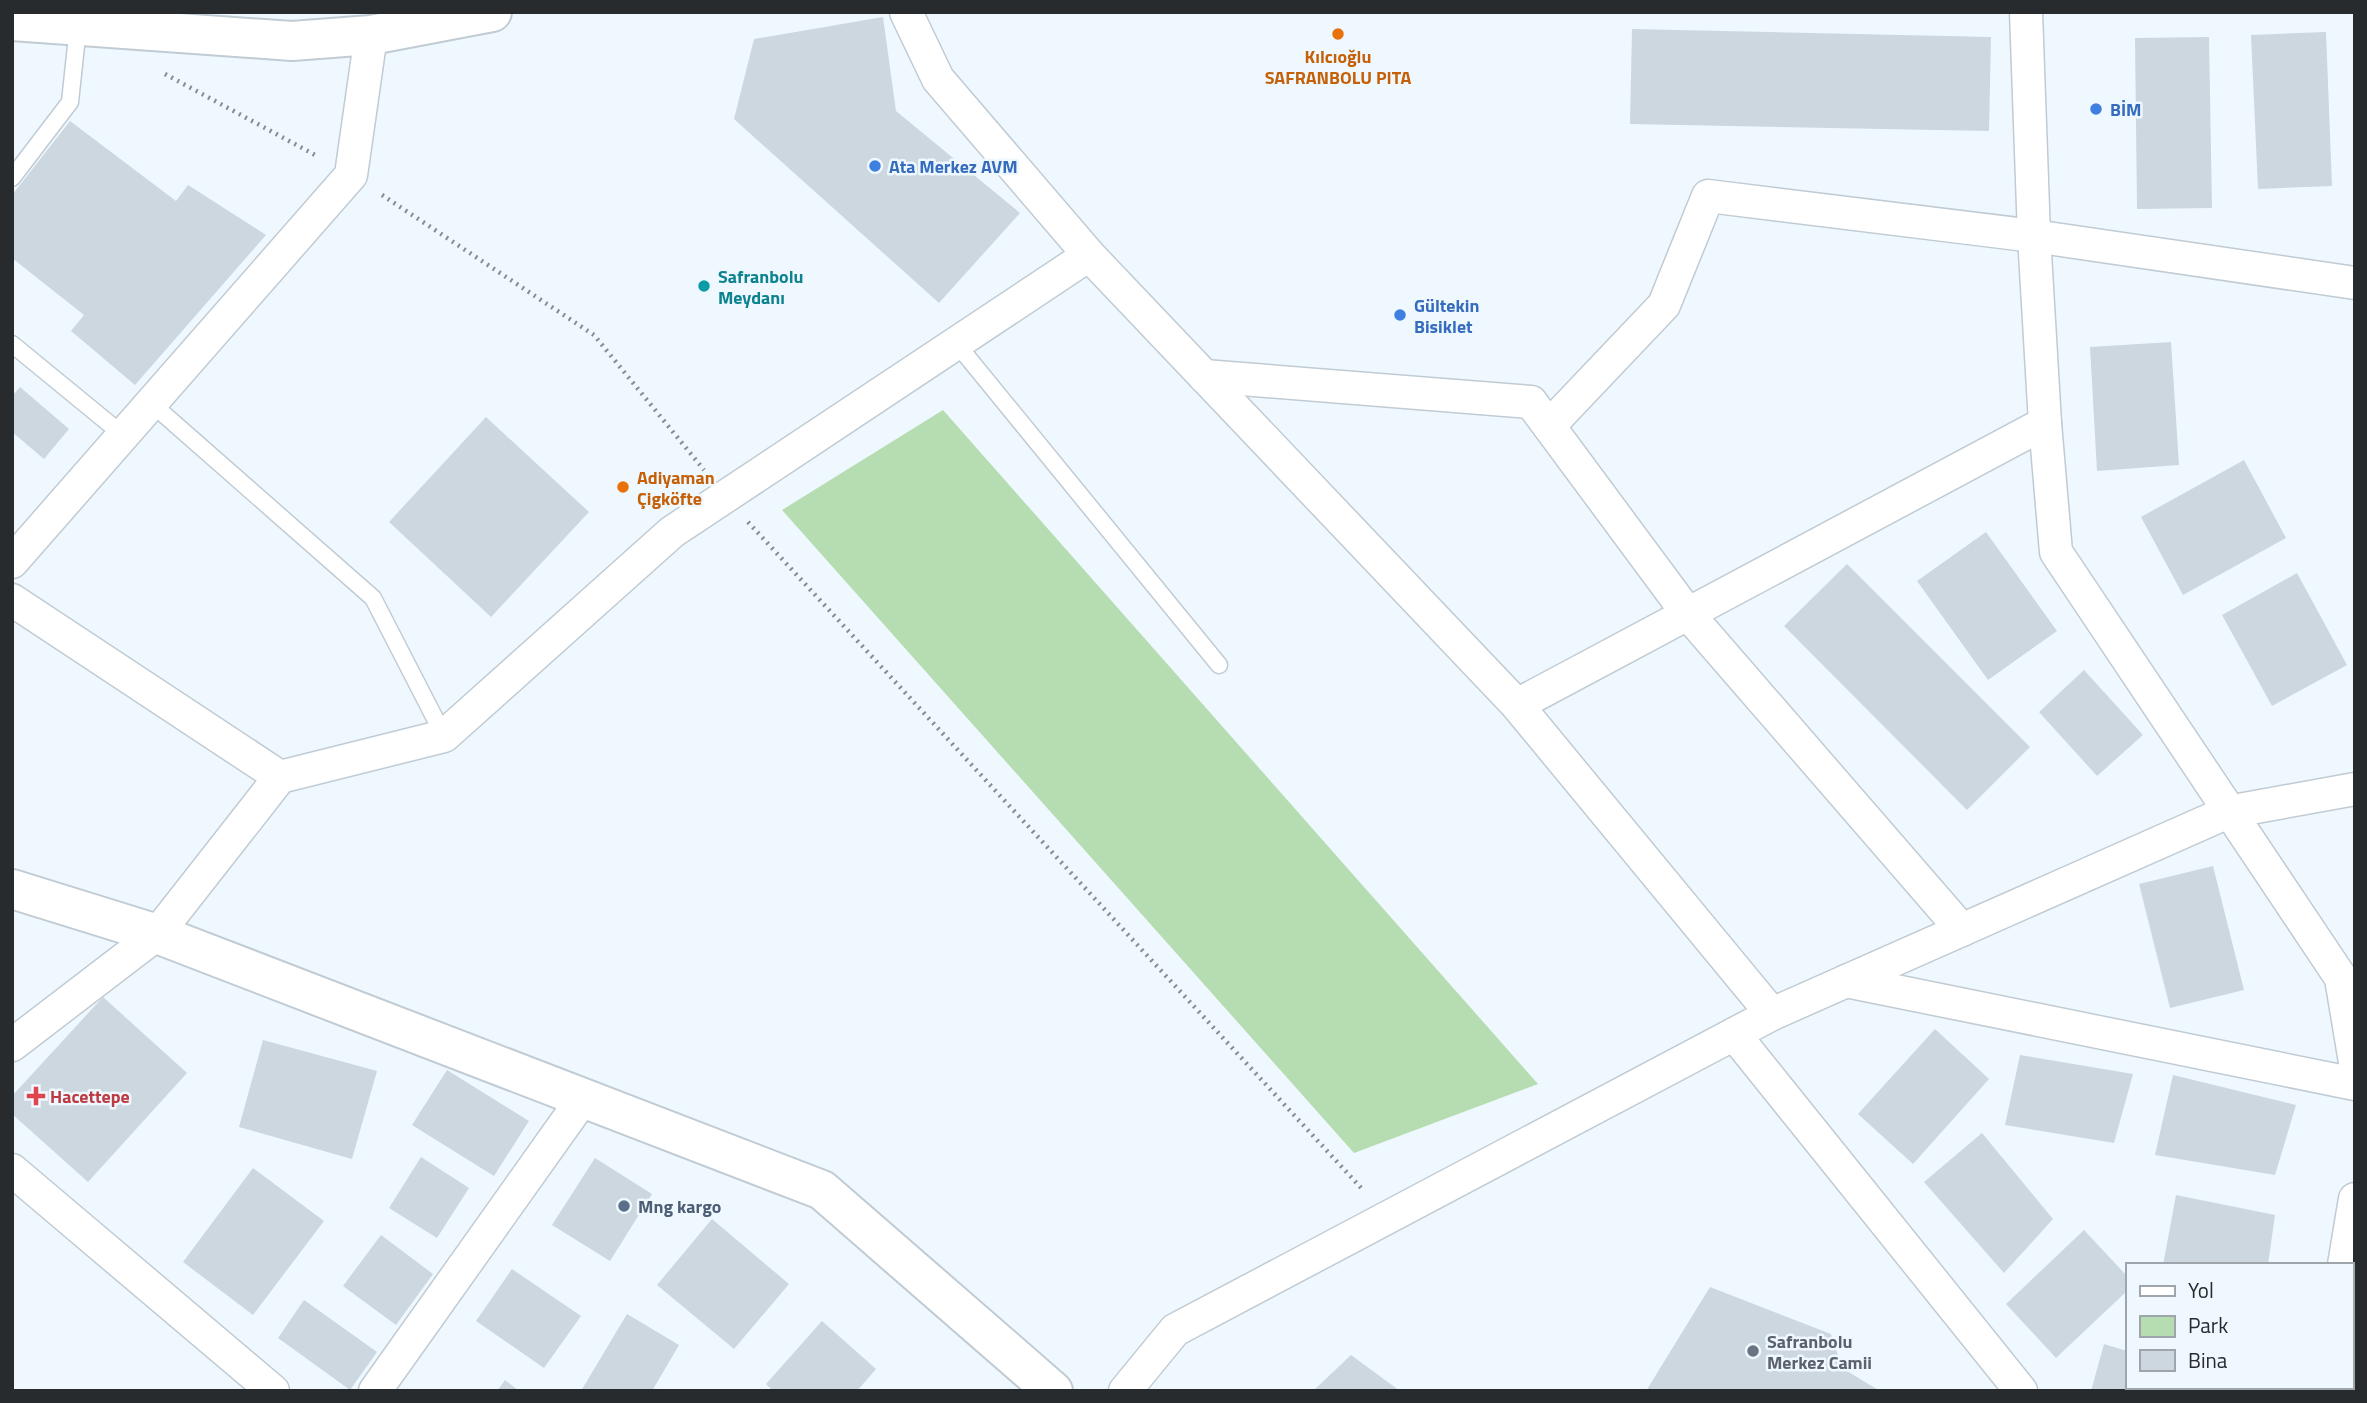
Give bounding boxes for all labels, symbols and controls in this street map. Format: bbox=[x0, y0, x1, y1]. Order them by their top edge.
marker: Kılcıoğlu SAFRANBOLU PITA bbox=[1330, 26, 1346, 42]
place label: Kılcıoğlu SAFRANBOLU PITA bbox=[1265, 43, 1411, 91]
place label: BİM bbox=[2110, 96, 2142, 123]
marker: BİM bbox=[2088, 101, 2104, 117]
place label: Ata Merkez AVM bbox=[889, 153, 1018, 180]
marker: Ata Merkez AVM bbox=[867, 158, 883, 174]
place label: Safranbolu Meydanı bbox=[718, 263, 803, 311]
marker: Safranbolu Meydanı bbox=[696, 278, 712, 294]
place label: Gültekin Bisiklet bbox=[1414, 292, 1479, 340]
marker: Gültekin Bisiklet bbox=[1392, 307, 1408, 323]
place label: Adiyaman Çigköfte bbox=[637, 464, 715, 512]
marker: Adiyaman Çigköfte bbox=[615, 479, 631, 495]
place label: Hacettepe bbox=[50, 1083, 130, 1110]
marker: Hacettepe bbox=[28, 1088, 44, 1104]
place label: Mng kargo bbox=[638, 1193, 721, 1220]
marker: Mng kargo bbox=[616, 1198, 632, 1214]
legend bbox=[2126, 1263, 2353, 1389]
text: Yol bbox=[2188, 1274, 2214, 1306]
text: Park bbox=[2188, 1309, 2228, 1341]
place label: Safranbolu Merkez Camii bbox=[1767, 1328, 1872, 1376]
marker: Safranbolu Merkez Camii bbox=[1745, 1343, 1761, 1359]
text: Bina bbox=[2188, 1344, 2228, 1376]

